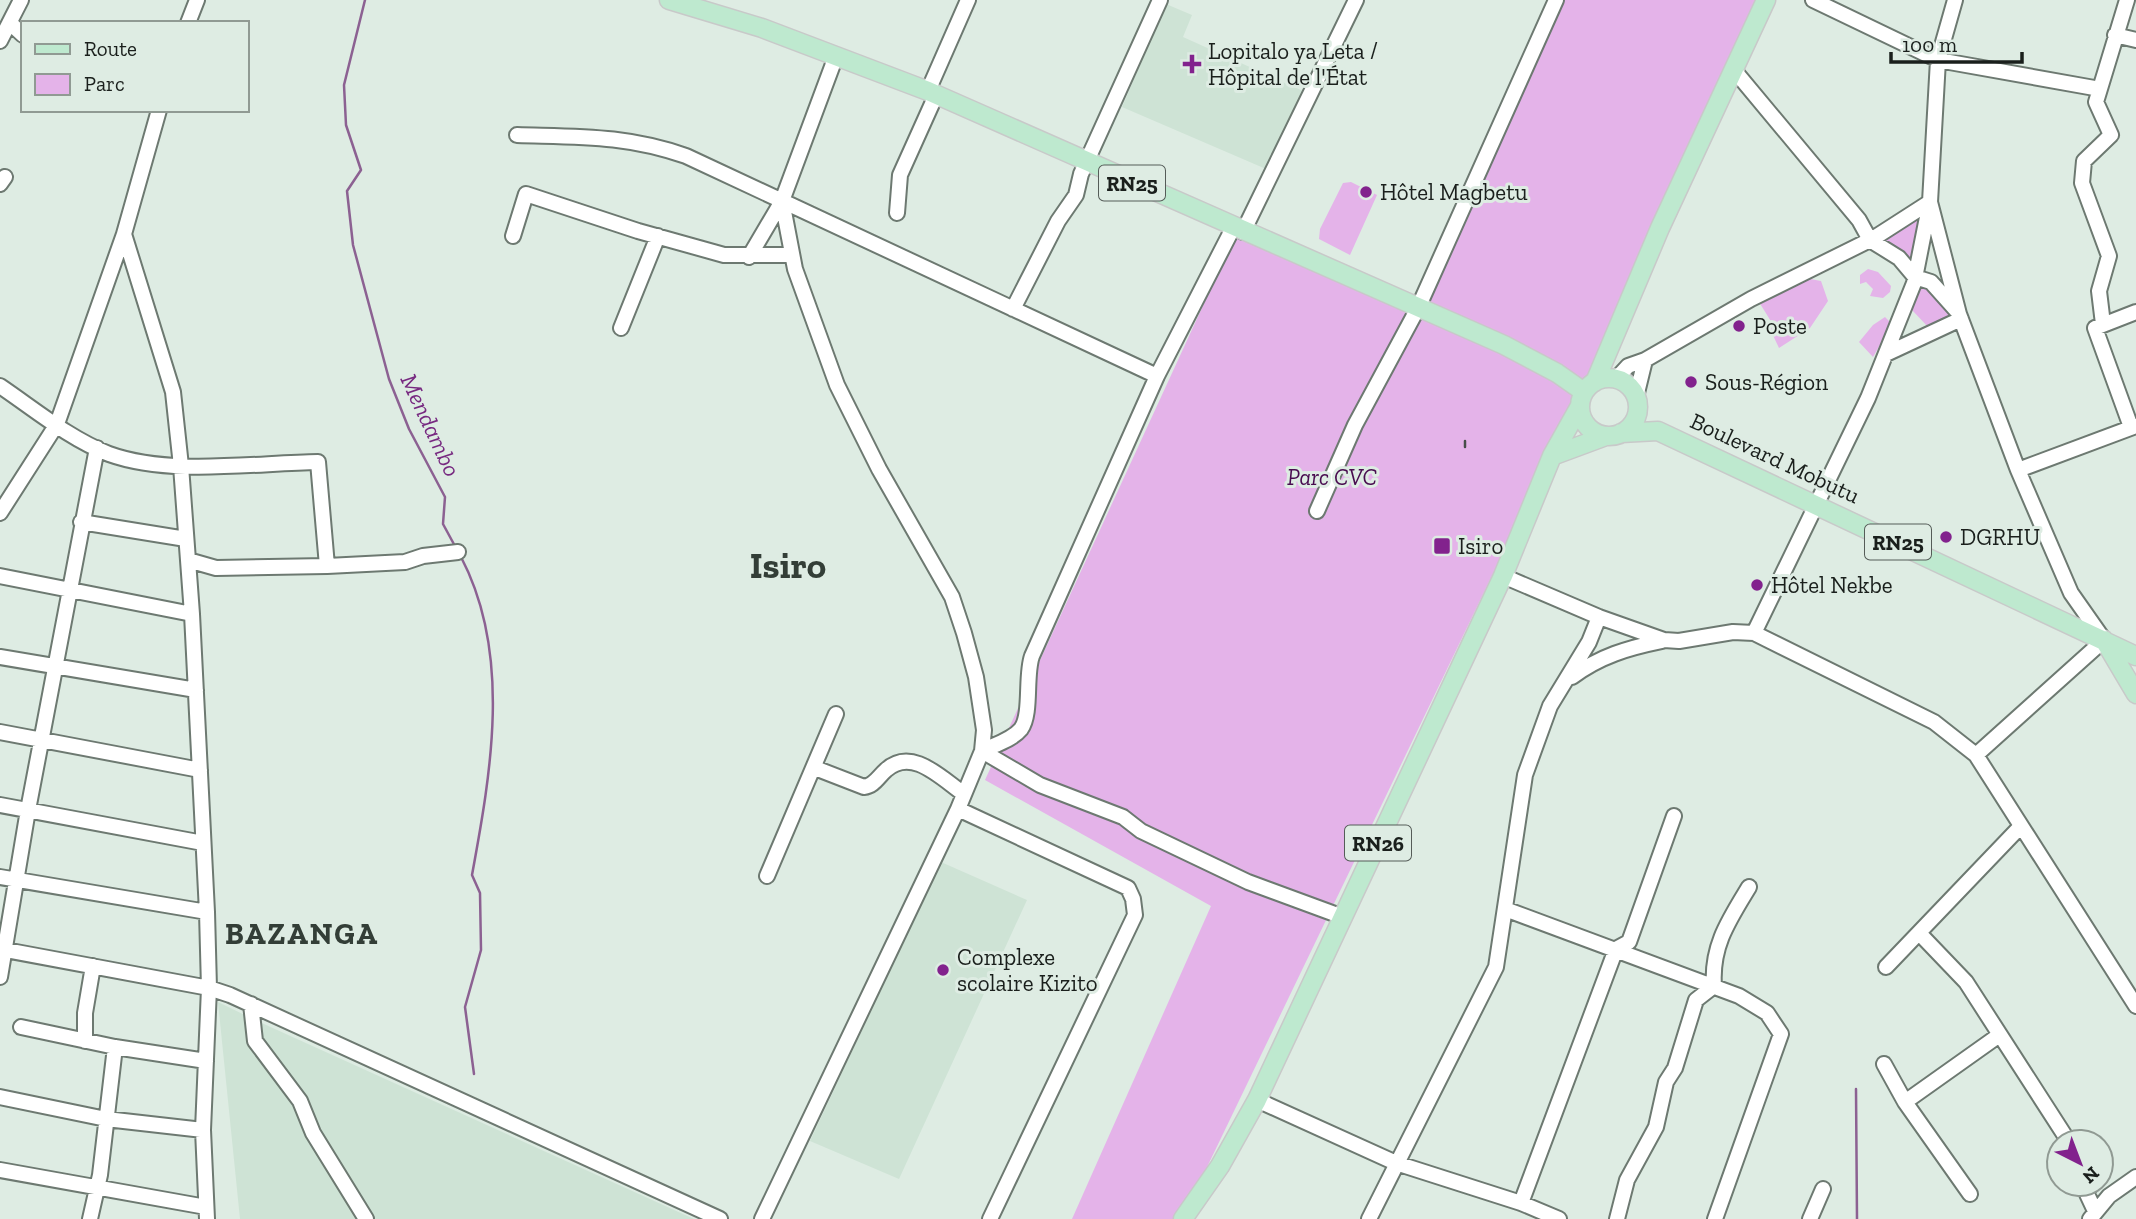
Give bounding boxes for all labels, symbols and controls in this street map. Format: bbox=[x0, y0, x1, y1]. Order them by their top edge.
legend bbox=[21, 21, 248, 112]
scale bar bbox=[1891, 21, 2022, 65]
text: 100 m bbox=[1902, 32, 1957, 57]
text: Route bbox=[84, 36, 137, 61]
place label: Lopitalo ya Leta / Hôpital de l'État bbox=[1208, 37, 1378, 91]
marker: Lopitalo ya Leta / Hôpital de l'État bbox=[1182, 54, 1202, 74]
text: Parc bbox=[84, 71, 125, 96]
road number: RN25 bbox=[1099, 166, 1165, 200]
place label: Hôtel Magbetu bbox=[1380, 178, 1528, 206]
marker: Hôtel Magbetu bbox=[1358, 184, 1374, 200]
place label: Poste bbox=[1753, 312, 1807, 340]
marker: Poste bbox=[1731, 318, 1747, 334]
place label: Sous-Région bbox=[1705, 368, 1828, 396]
water label: Mendambo bbox=[395, 369, 467, 481]
marker: Sous-Région bbox=[1683, 374, 1699, 390]
street label: Boulevard Mobutu bbox=[1686, 407, 1864, 510]
park label: Parc CVC bbox=[1287, 463, 1377, 491]
place label: DGRHU bbox=[1960, 523, 2040, 551]
road number: RN25 bbox=[1865, 524, 1931, 560]
marker: DGRHU bbox=[1938, 529, 1954, 545]
place label: Isiro bbox=[1458, 532, 1503, 560]
marker: Isiro bbox=[1432, 536, 1452, 556]
district label: Isiro bbox=[750, 543, 826, 587]
place label: Hôtel Nekbe bbox=[1771, 571, 1893, 599]
marker: Hôtel Nekbe bbox=[1749, 577, 1765, 593]
road number: RN26 bbox=[1345, 826, 1411, 860]
district label: BAZANGA bbox=[225, 916, 379, 952]
place label: Complexe scolaire Kizito bbox=[957, 943, 1098, 997]
marker: Complexe scolaire Kizito bbox=[935, 962, 951, 978]
north arrow bbox=[2045, 1128, 2115, 1198]
text: N bbox=[2078, 1162, 2104, 1189]

